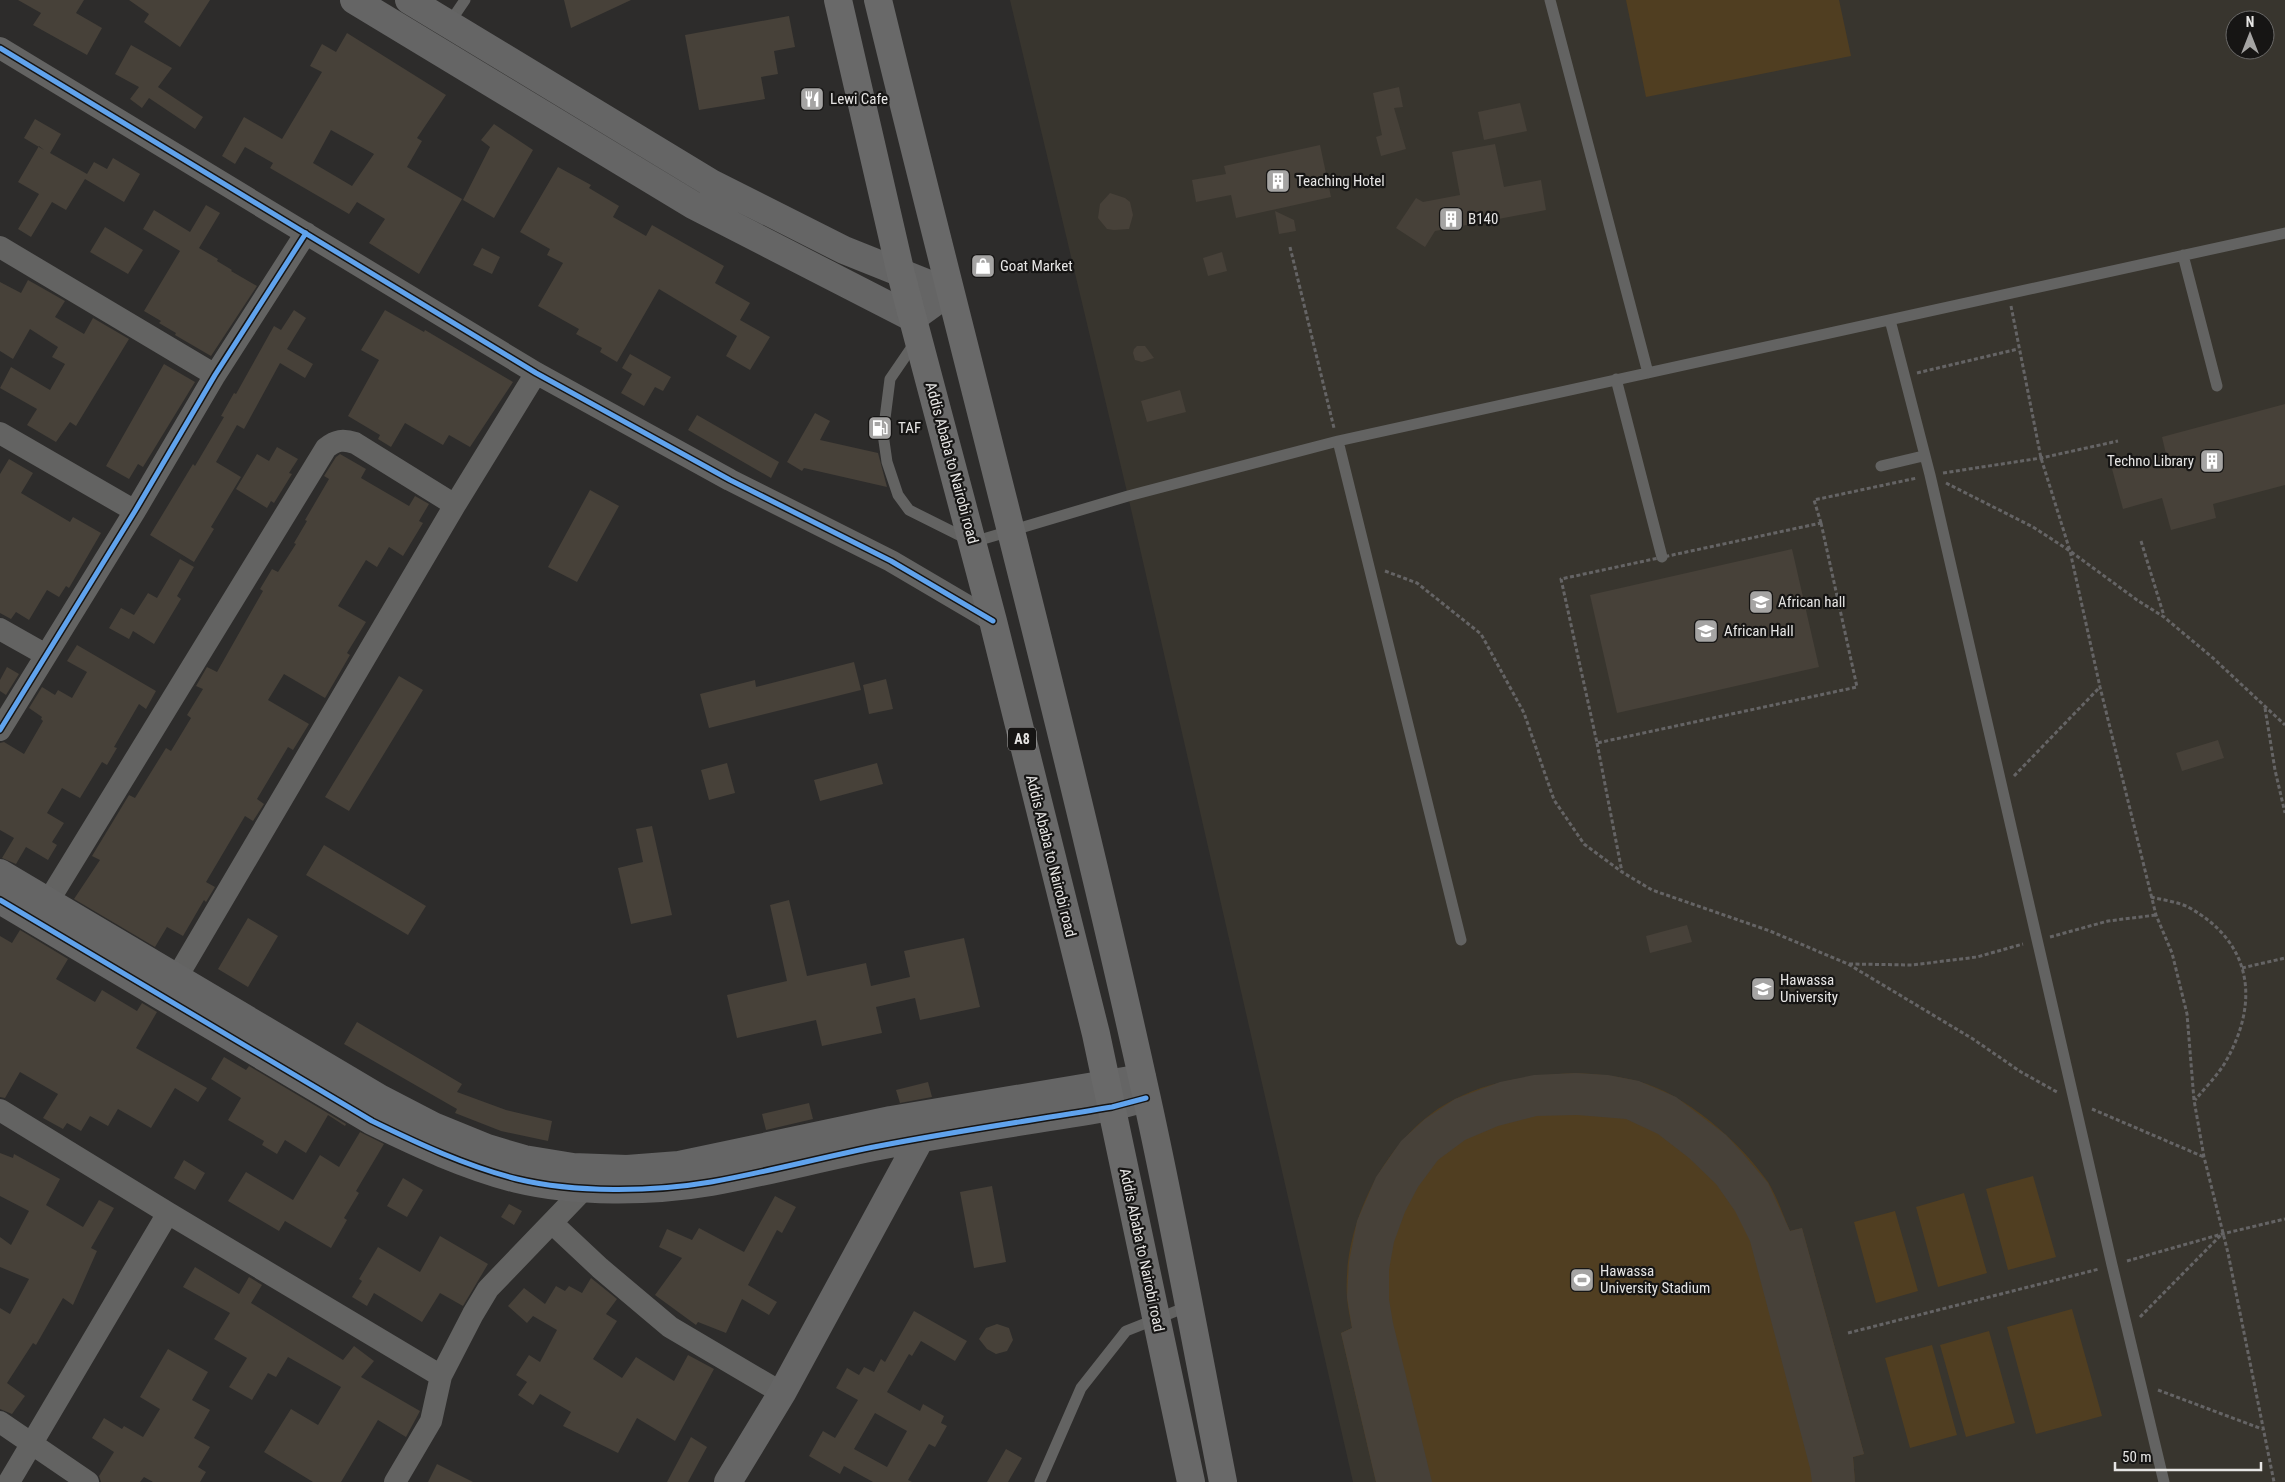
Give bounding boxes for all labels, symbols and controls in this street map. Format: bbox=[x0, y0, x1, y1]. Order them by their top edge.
north arrow bbox=[2225, 10, 2275, 60]
text: N bbox=[2246, 14, 2254, 30]
restaurant icon: Lewi Cafe bbox=[799, 86, 825, 112]
place label: Lewi Cafe bbox=[830, 90, 888, 108]
building icon: Teaching Hotel bbox=[1265, 168, 1291, 194]
place label: Teaching Hotel bbox=[1296, 172, 1385, 190]
building icon: B140 bbox=[1438, 206, 1464, 232]
place label: B140 bbox=[1468, 210, 1498, 228]
shop icon: Goat Market bbox=[970, 253, 996, 279]
place label: Goat Market bbox=[1000, 257, 1073, 275]
street label: Addis Ababa to Nairobi road bbox=[922, 380, 982, 546]
fuel station icon: TAF bbox=[867, 415, 893, 441]
place label: TAF bbox=[898, 419, 921, 437]
building icon: Techno Library bbox=[2199, 448, 2225, 474]
place label: Techno Library bbox=[2107, 452, 2194, 470]
school or university icon: African hall bbox=[1748, 589, 1774, 615]
place label: African hall bbox=[1778, 593, 1846, 611]
school or university icon: African Hall bbox=[1693, 618, 1719, 644]
place label: African Hall bbox=[1724, 622, 1794, 640]
road number: A8 bbox=[1008, 728, 1036, 751]
street label: Addis Ababa to Nairobi road bbox=[1022, 773, 1080, 939]
place label: Hawassa University bbox=[1780, 971, 1838, 1006]
school or university icon: Hawassa University bbox=[1750, 976, 1776, 1002]
street label: Addis Ababa to Nairobi road bbox=[1116, 1167, 1168, 1333]
place label: Hawassa University Stadium bbox=[1600, 1262, 1710, 1297]
sports icon: Hawassa University Stadium bbox=[1569, 1267, 1595, 1293]
scale bar bbox=[2115, 1440, 2261, 1472]
text: 50 m bbox=[2122, 1448, 2152, 1466]

